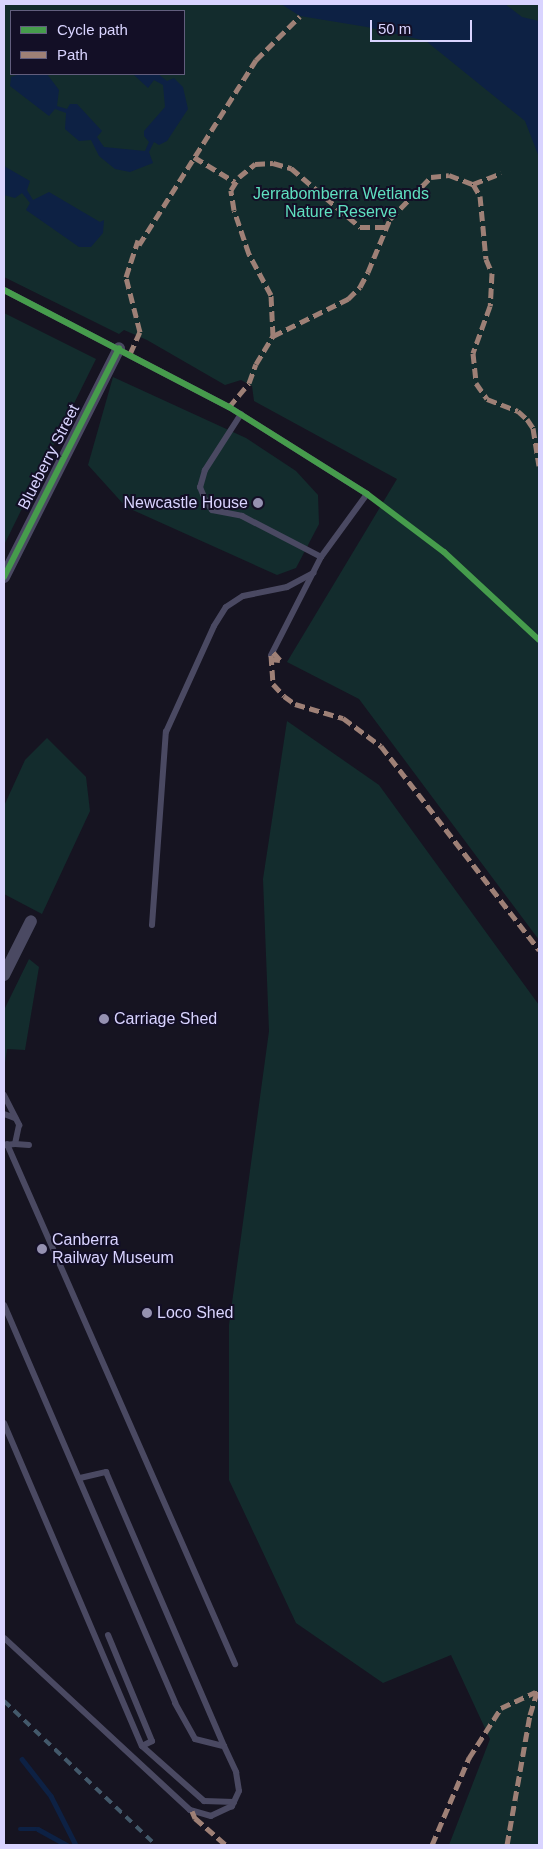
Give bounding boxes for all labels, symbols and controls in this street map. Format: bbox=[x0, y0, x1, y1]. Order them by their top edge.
legend bbox=[10, 10, 185, 75]
scale bar bbox=[373, 10, 476, 42]
text: 50 m bbox=[378, 20, 411, 37]
text: Cycle path bbox=[57, 21, 128, 38]
text: Path bbox=[57, 46, 88, 63]
park label: Jerrabomberra Wetlands Nature Reserve bbox=[253, 184, 429, 222]
street label: Blueberry Street bbox=[14, 401, 84, 513]
place label: Newcastle House bbox=[124, 493, 248, 513]
marker: Newcastle House bbox=[252, 497, 264, 509]
place label: Carriage Shed bbox=[114, 1009, 217, 1029]
marker: Carriage Shed bbox=[98, 1013, 110, 1025]
place label: Canberra Railway Museum bbox=[52, 1230, 174, 1268]
marker: Canberra Railway Museum bbox=[36, 1243, 48, 1255]
place label: Loco Shed bbox=[157, 1303, 234, 1323]
marker: Loco Shed bbox=[141, 1307, 153, 1319]

